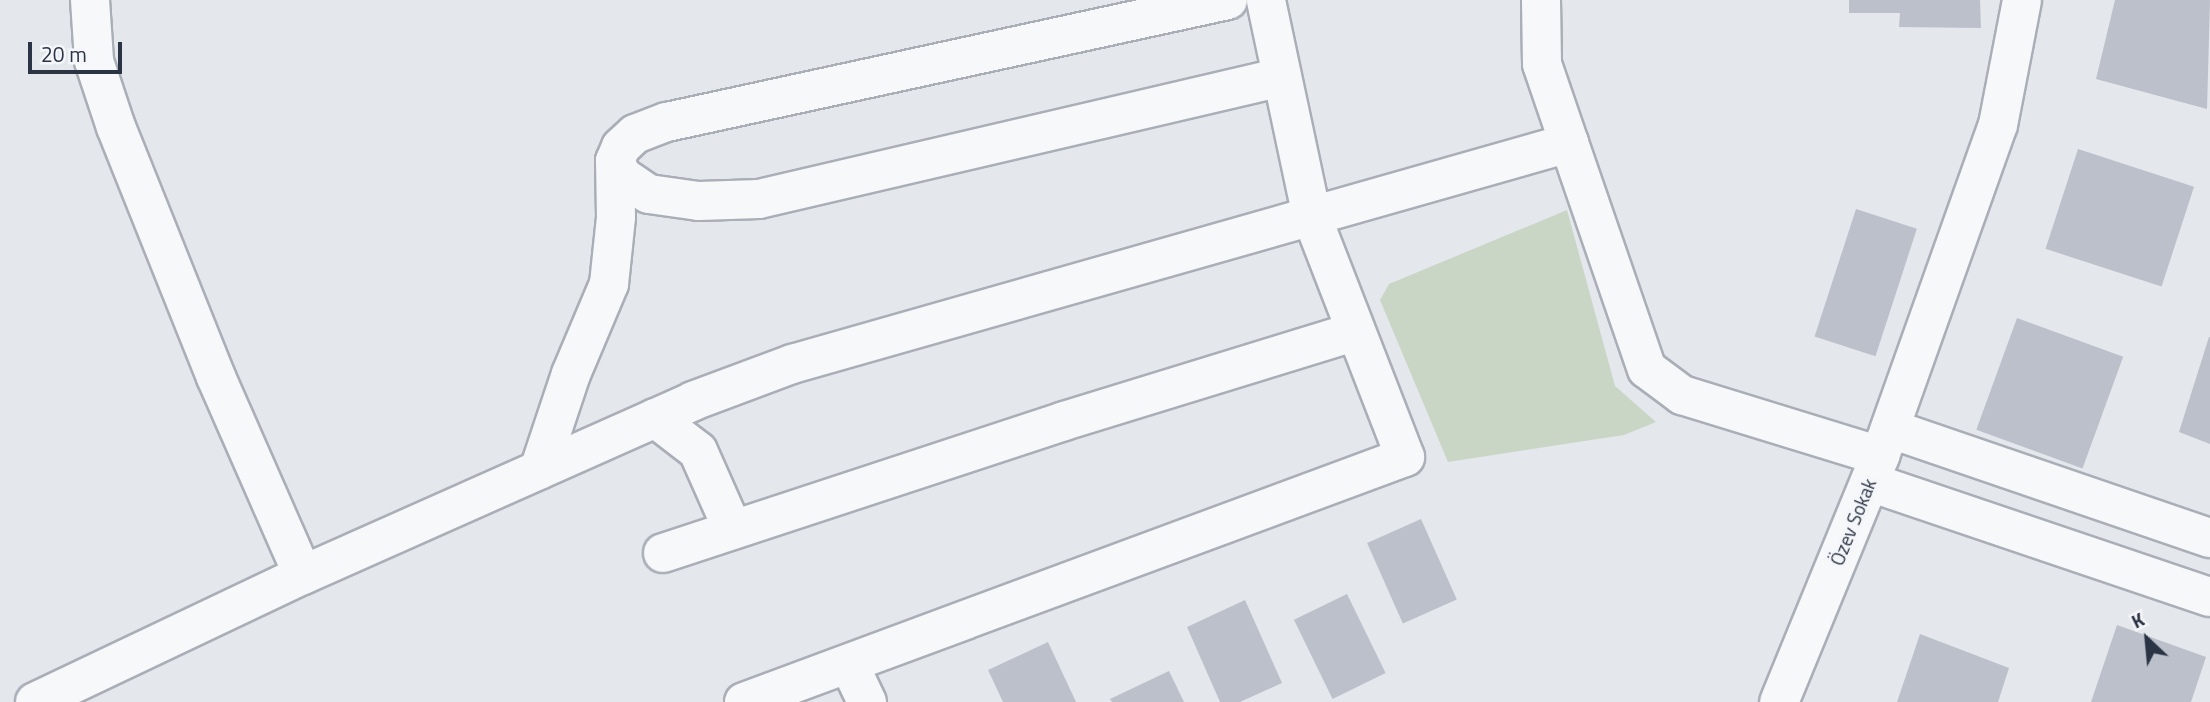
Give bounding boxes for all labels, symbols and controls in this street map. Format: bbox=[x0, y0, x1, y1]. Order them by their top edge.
scale bar bbox=[32, 28, 126, 72]
text: 20 m bbox=[41, 38, 87, 70]
street label: Özev Sokak bbox=[1825, 475, 1881, 569]
north arrow bbox=[2112, 604, 2182, 674]
text: K bbox=[2126, 604, 2149, 635]

